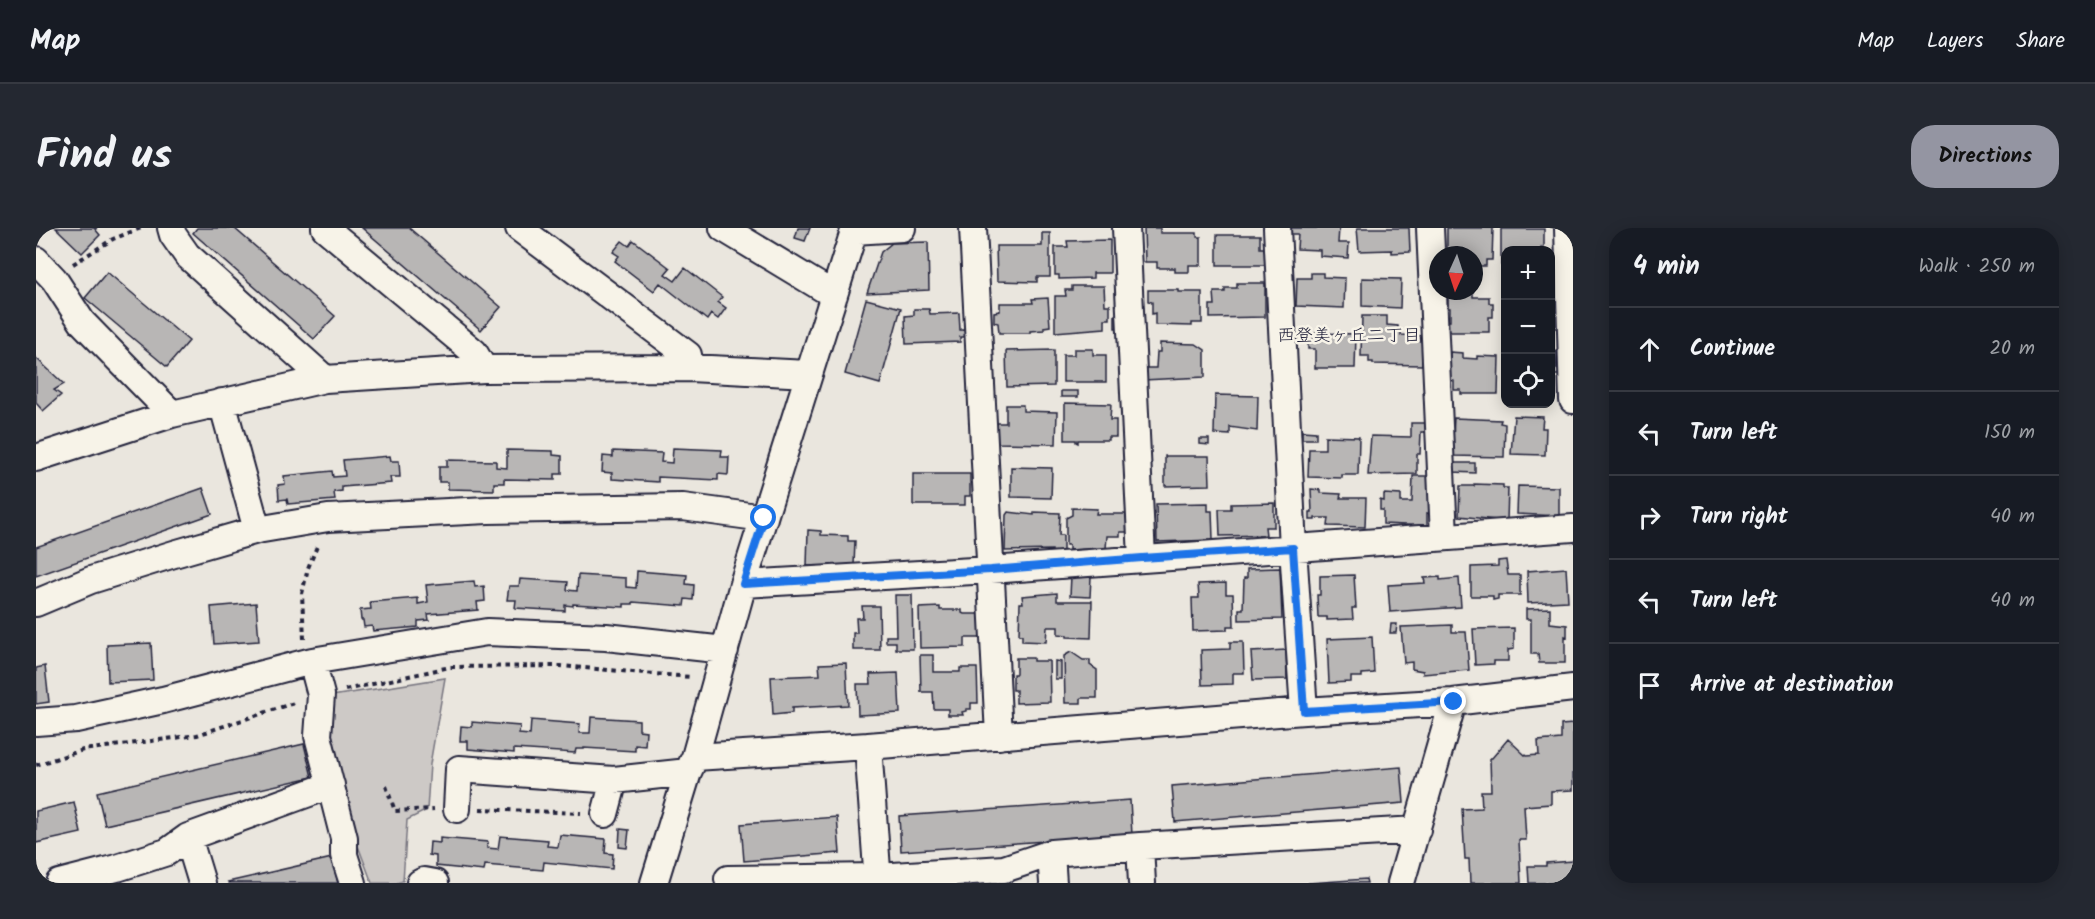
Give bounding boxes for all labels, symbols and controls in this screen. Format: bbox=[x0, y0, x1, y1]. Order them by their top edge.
text: Map bbox=[30, 19, 81, 64]
text: Map bbox=[1857, 25, 1894, 58]
text: Layers bbox=[1927, 25, 1983, 58]
text: Share bbox=[2016, 25, 2065, 58]
text: Find us bbox=[36, 123, 172, 190]
button: Directions bbox=[1911, 125, 2059, 188]
north arrow bbox=[1429, 246, 1483, 300]
map controls bbox=[1501, 246, 1555, 408]
button: + bbox=[1501, 246, 1555, 300]
text: 4 min bbox=[1633, 246, 1700, 288]
text: Walk · 250 m bbox=[1919, 251, 2035, 283]
button: − bbox=[1501, 300, 1555, 354]
district label: 西登美ヶ丘二丁目 bbox=[1277, 322, 1421, 351]
text: Continue bbox=[1690, 332, 1775, 367]
icon: ahead bbox=[1633, 333, 1666, 366]
text: 20 m bbox=[1989, 333, 2035, 365]
button: locate bbox=[1501, 354, 1555, 408]
text: Turn left bbox=[1690, 416, 1777, 451]
icon: left bbox=[1633, 417, 1666, 450]
text: 150 m bbox=[1984, 417, 2035, 449]
text: Turn right bbox=[1690, 500, 1788, 535]
icon: right bbox=[1633, 501, 1666, 534]
text: 40 m bbox=[1990, 501, 2035, 533]
route start bbox=[750, 504, 776, 530]
text: Turn left bbox=[1690, 584, 1777, 619]
icon: left bbox=[1633, 585, 1666, 618]
text: 40 m bbox=[1990, 585, 2035, 617]
text: Arrive at destination bbox=[1690, 668, 1893, 703]
icon: arrive bbox=[1633, 669, 1666, 702]
route end bbox=[1440, 688, 1466, 714]

